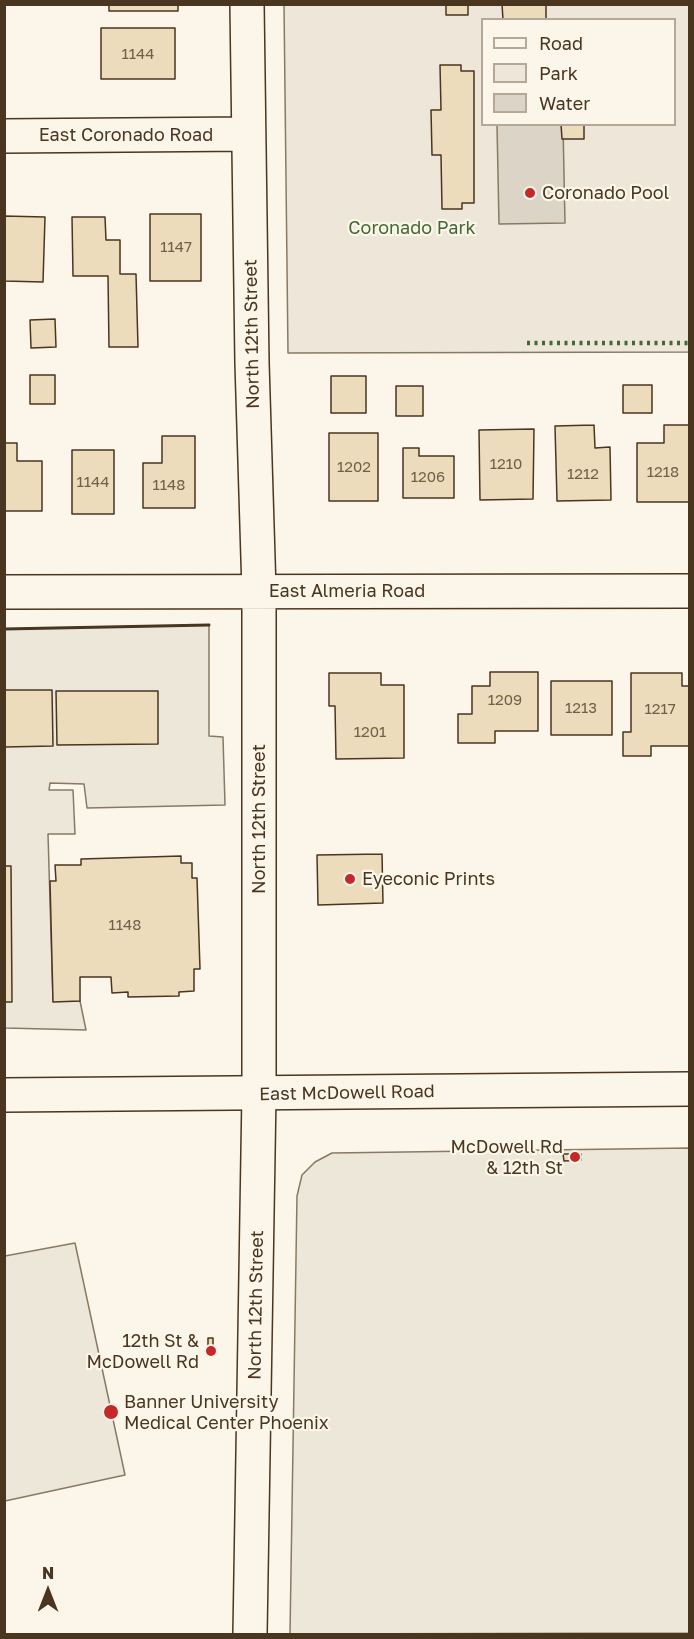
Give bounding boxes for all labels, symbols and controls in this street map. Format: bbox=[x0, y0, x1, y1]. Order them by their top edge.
legend bbox=[481, 18, 676, 126]
text: Road bbox=[539, 32, 583, 54]
house number: 1144 bbox=[122, 45, 154, 63]
text: Park bbox=[539, 62, 578, 84]
text: Water bbox=[539, 92, 590, 114]
street label: East Coronado Road bbox=[39, 124, 213, 146]
place label: Coronado Pool bbox=[542, 182, 669, 204]
marker: Coronado Pool bbox=[523, 186, 537, 200]
park label: Coronado Park bbox=[348, 217, 476, 239]
house number: 1147 bbox=[160, 238, 192, 256]
street label: North 12th Street bbox=[240, 259, 264, 409]
house number: 1210 bbox=[490, 455, 522, 473]
house number: 1202 bbox=[337, 458, 371, 476]
house number: 1218 bbox=[647, 463, 679, 481]
house number: 1212 bbox=[567, 465, 599, 483]
house number: 1206 bbox=[411, 468, 445, 486]
house number: 1144 bbox=[77, 473, 109, 491]
house number: 1148 bbox=[153, 476, 185, 494]
street label: East Almeria Road bbox=[269, 580, 425, 602]
house number: 1209 bbox=[488, 691, 522, 709]
house number: 1213 bbox=[565, 699, 597, 717]
house number: 1217 bbox=[644, 700, 676, 718]
house number: 1201 bbox=[354, 723, 386, 741]
street label: North 12th Street bbox=[248, 744, 270, 894]
place label: Eyeconic Prints bbox=[362, 868, 495, 890]
marker: Eyeconic Prints bbox=[343, 872, 357, 886]
house number: 1148 bbox=[109, 916, 141, 934]
street label: East McDowell Road bbox=[259, 1081, 435, 1105]
place label: McDowell Rd & 12th St bbox=[451, 1136, 563, 1178]
marker: McDowell Rd & 12th St bbox=[568, 1150, 582, 1164]
street label: North 12th Street bbox=[244, 1230, 268, 1380]
place label: 12th St & McDowell Rd bbox=[87, 1330, 199, 1372]
marker: 12th St & McDowell Rd bbox=[204, 1344, 218, 1358]
place label: Banner University Medical Center Phoenix bbox=[124, 1391, 329, 1434]
marker: Banner University Medical Center Phoenix bbox=[102, 1403, 120, 1421]
north arrow bbox=[18, 1561, 78, 1621]
text: N bbox=[42, 1563, 54, 1583]

